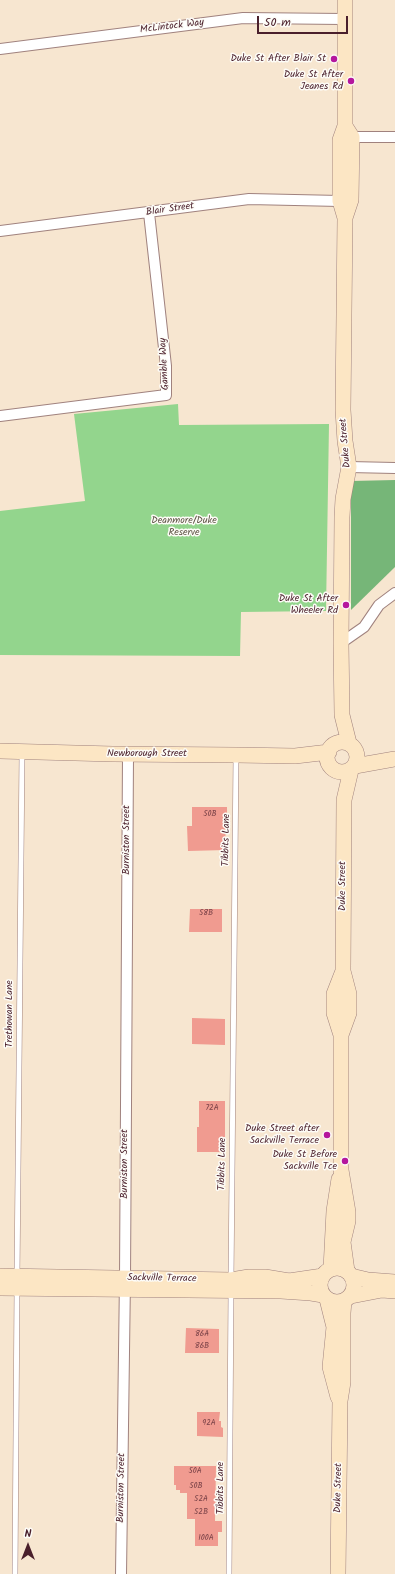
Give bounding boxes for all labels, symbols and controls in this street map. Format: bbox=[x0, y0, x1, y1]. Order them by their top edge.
scale bar bbox=[259, 8, 350, 34]
text: 50 m bbox=[264, 13, 291, 32]
street label: McLintock Way bbox=[139, 17, 205, 37]
place label: Duke St After Blair St bbox=[230, 53, 326, 65]
marker: Duke St After Blair St bbox=[329, 54, 339, 64]
place label: Duke St After Jeanes Rd bbox=[284, 69, 343, 92]
marker: Duke St After Jeanes Rd bbox=[346, 76, 356, 86]
street label: Blair Street bbox=[145, 201, 195, 219]
street label: Gamble Way bbox=[158, 338, 172, 390]
street label: Duke Street bbox=[338, 418, 354, 468]
park label: Deanmore/Duke Reserve bbox=[151, 515, 217, 538]
place label: Duke St After Wheeler Rd bbox=[279, 593, 338, 616]
marker: Duke St After Wheeler Rd bbox=[341, 600, 351, 610]
street label: Newborough Street bbox=[107, 748, 187, 760]
street label: Burniston Street bbox=[121, 805, 133, 875]
house number: 50B bbox=[203, 810, 217, 820]
street label: Tibbits Lane bbox=[221, 814, 233, 866]
street label: Duke Street bbox=[337, 861, 349, 911]
house number: 58B bbox=[199, 909, 213, 919]
street label: Trethowan Lane bbox=[4, 980, 16, 1048]
house number: 72A bbox=[205, 1104, 219, 1114]
place label: Duke Street after Sackville Terrace bbox=[245, 1123, 319, 1146]
street label: Burniston Street bbox=[119, 1129, 131, 1199]
marker: Duke Street after Sackville Terrace bbox=[322, 1130, 332, 1140]
street label: Tibbits Lane bbox=[217, 1138, 229, 1190]
place label: Duke St Before Sackville Tce bbox=[272, 1149, 337, 1172]
marker: Duke St Before Sackville Tce bbox=[340, 1156, 350, 1166]
street label: Sackville Terrace bbox=[127, 1272, 197, 1286]
house number: 86A bbox=[195, 1330, 209, 1340]
house number: 86B bbox=[195, 1342, 209, 1352]
house number: 92A bbox=[202, 1419, 216, 1429]
street label: Burniston Street bbox=[115, 1453, 129, 1523]
street label: Tibbits Lane bbox=[215, 1462, 227, 1514]
street label: Duke Street bbox=[333, 1463, 345, 1513]
house number: 50A bbox=[188, 1467, 202, 1477]
house number: 50B bbox=[189, 1482, 203, 1492]
house number: 52A bbox=[194, 1495, 208, 1505]
house number: 52B bbox=[194, 1508, 208, 1518]
text: N bbox=[25, 1525, 31, 1543]
north arrow bbox=[8, 1526, 48, 1566]
house number: 100A bbox=[198, 1534, 214, 1544]

